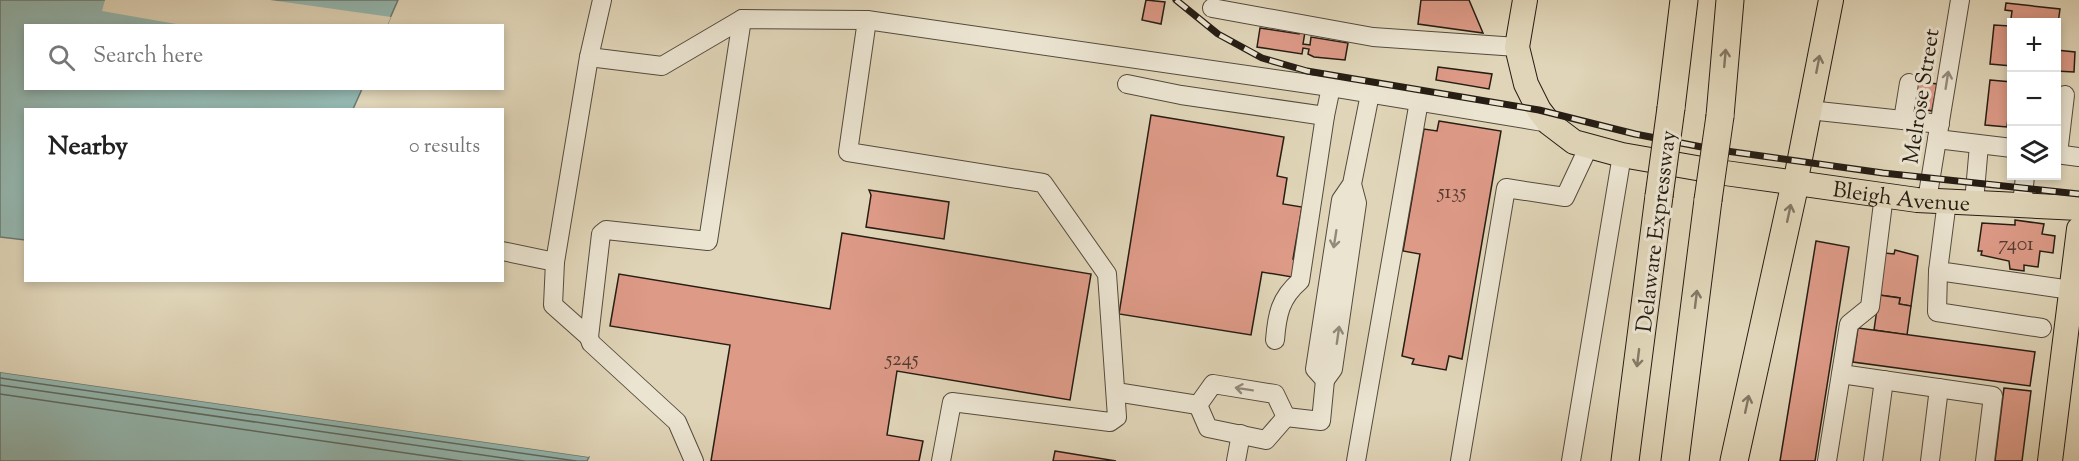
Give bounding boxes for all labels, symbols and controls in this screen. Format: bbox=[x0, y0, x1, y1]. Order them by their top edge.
map controls bbox=[2007, 18, 2061, 180]
button: + bbox=[2007, 18, 2061, 72]
search box bbox=[24, 24, 504, 90]
street label: Melrose Street bbox=[1896, 26, 1950, 166]
icon: search bbox=[45, 41, 78, 74]
text: Search here bbox=[93, 41, 203, 73]
one-way arrow bbox=[1720, 48, 1731, 68]
one-way arrow bbox=[1813, 55, 1824, 75]
one-way arrow bbox=[1942, 71, 1953, 91]
button: − bbox=[2007, 72, 2061, 126]
button: layers bbox=[2007, 126, 2061, 180]
street label: Delaware Expressway bbox=[1630, 128, 1686, 334]
text: Nearby bbox=[48, 129, 128, 166]
text: 0 results bbox=[409, 133, 480, 162]
street label: Bleigh Avenue bbox=[1830, 175, 1971, 222]
house number: 5135 bbox=[1437, 179, 1466, 208]
one-way arrow bbox=[1784, 204, 1795, 224]
one-way arrow bbox=[1329, 228, 1340, 248]
house number: 7401 bbox=[1998, 231, 2034, 260]
one-way arrow bbox=[1690, 289, 1701, 309]
one-way arrow bbox=[1332, 326, 1343, 345]
house number: 5245 bbox=[884, 346, 919, 375]
one-way arrow bbox=[1632, 348, 1643, 367]
one-way arrow bbox=[1234, 384, 1254, 395]
one-way arrow bbox=[1742, 395, 1753, 414]

